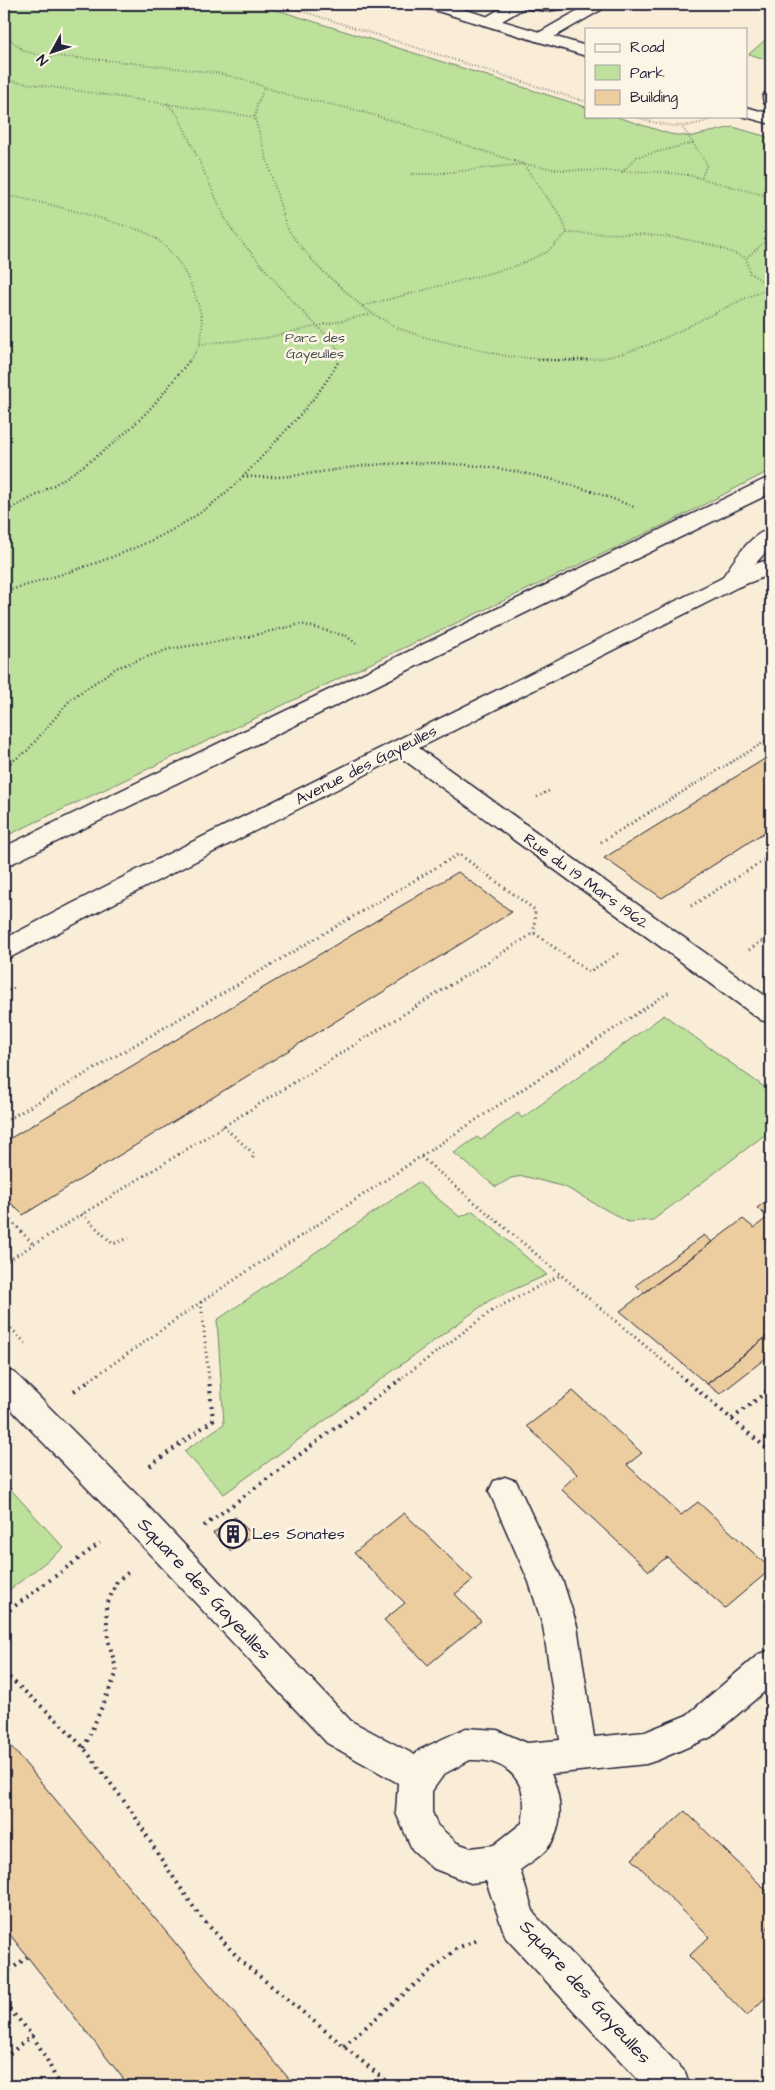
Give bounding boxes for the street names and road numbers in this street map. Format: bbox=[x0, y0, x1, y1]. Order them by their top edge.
street label: Avenue des Gayeulles bbox=[291, 720, 441, 811]
street label: Rue du 19 Mars 1962 bbox=[519, 828, 653, 934]
street label: Square des Gayeulles bbox=[130, 1512, 277, 1667]
street label: Square des Gayeulles bbox=[512, 1914, 657, 2071]

